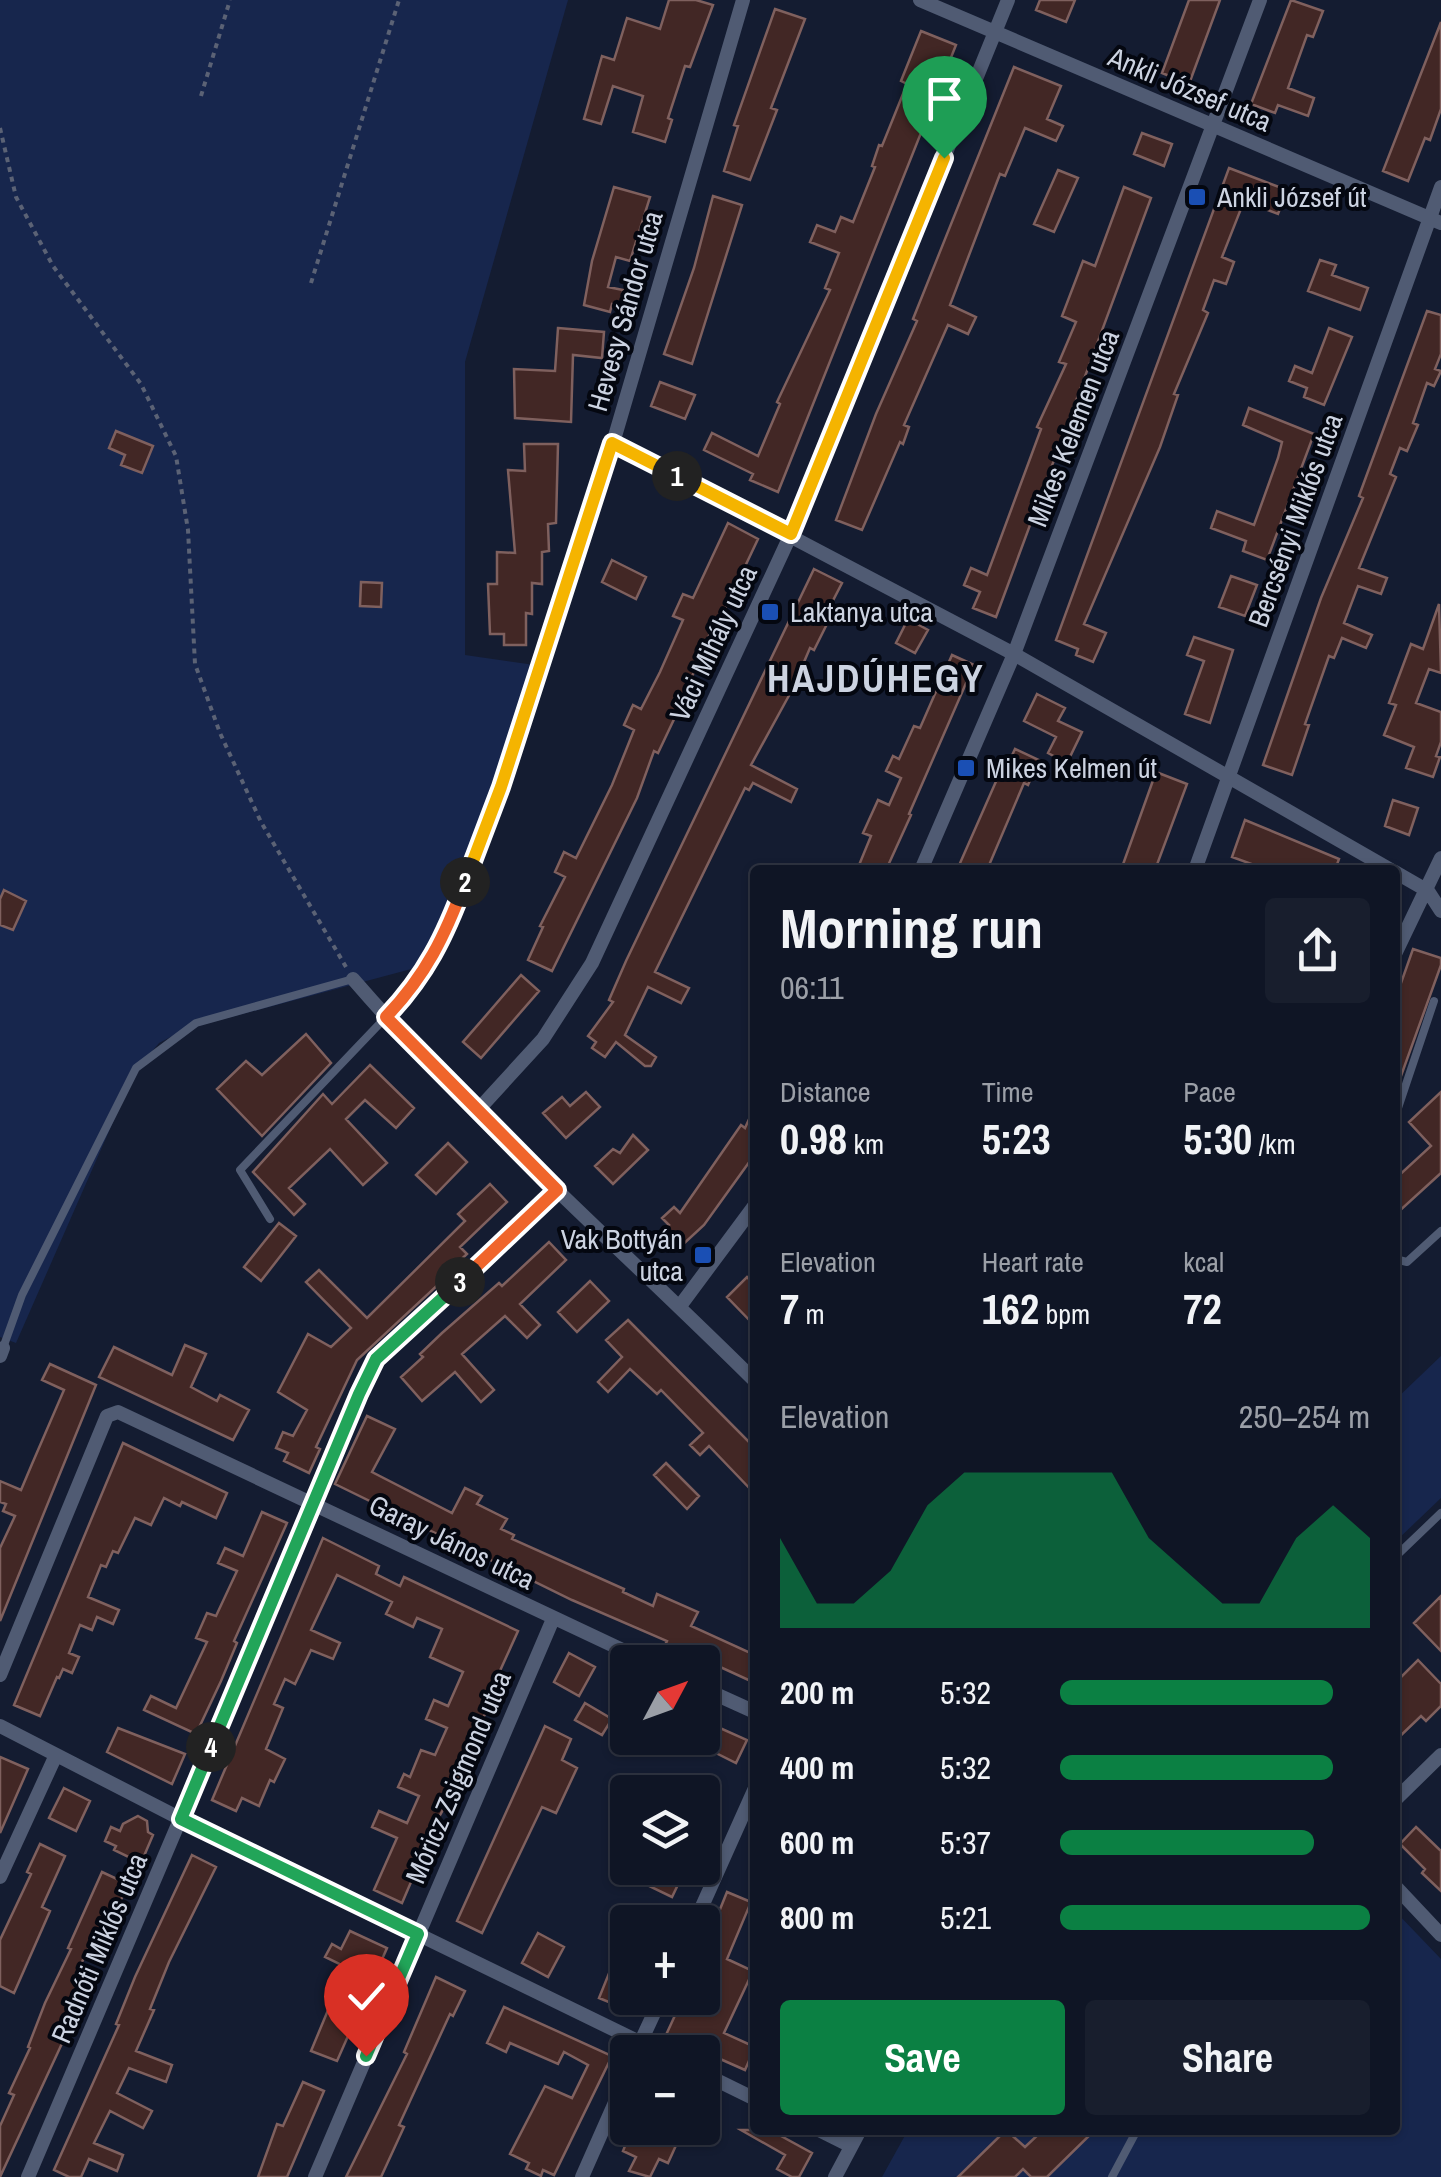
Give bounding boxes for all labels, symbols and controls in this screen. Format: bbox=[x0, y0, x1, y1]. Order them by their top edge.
street label: Ankli József utca bbox=[1102, 37, 1278, 140]
pin bbox=[902, 56, 987, 159]
icon: arrive bbox=[917, 71, 972, 126]
place label: Ankli József út bbox=[1216, 178, 1366, 216]
marker: Ankli József út bbox=[1186, 186, 1208, 208]
street label: Hevesy Sándor utca bbox=[578, 206, 672, 416]
street label: Mikes Kelemen utca bbox=[1018, 324, 1128, 532]
street label: Bercsényi Miklós utca bbox=[1239, 408, 1351, 632]
pin: 1 bbox=[652, 451, 702, 501]
text: 1 bbox=[671, 457, 683, 495]
street label: Váci Mihály utca bbox=[660, 559, 766, 727]
place label: Laktanya utca bbox=[790, 593, 933, 631]
marker: Laktanya utca bbox=[759, 601, 781, 623]
district label: HAJDÚHEGY bbox=[767, 653, 985, 704]
place label: Mikes Kelmen út bbox=[986, 749, 1157, 787]
marker: Mikes Kelmen út bbox=[955, 757, 977, 779]
pin: 2 bbox=[440, 857, 490, 907]
text: 2 bbox=[459, 863, 471, 901]
text: Morning run bbox=[780, 891, 1043, 965]
button: share bbox=[1265, 898, 1370, 1003]
text: 06:11 bbox=[780, 966, 844, 1009]
text: Distance bbox=[780, 1073, 871, 1111]
text: Time bbox=[982, 1073, 1033, 1111]
text: Pace bbox=[1183, 1073, 1236, 1111]
text: 0.98 bbox=[780, 1111, 847, 1167]
text: 5:23 bbox=[982, 1111, 1051, 1167]
text: 5:30 bbox=[1183, 1111, 1252, 1167]
text: km bbox=[847, 1125, 884, 1163]
text: /km bbox=[1252, 1125, 1296, 1163]
place label: Vak Bottyán utca bbox=[561, 1220, 683, 1290]
text: Elevation bbox=[780, 1243, 876, 1281]
text: Heart rate bbox=[982, 1243, 1084, 1281]
text: kcal bbox=[1183, 1243, 1224, 1281]
marker: Vak Bottyán utca bbox=[692, 1244, 714, 1266]
pin: 3 bbox=[435, 1257, 485, 1307]
text: 3 bbox=[454, 1263, 466, 1301]
text: 7 bbox=[780, 1281, 799, 1337]
text: 162 bbox=[982, 1281, 1039, 1337]
text: 72 bbox=[1183, 1281, 1222, 1337]
text: m bbox=[799, 1295, 825, 1333]
text: bpm bbox=[1039, 1295, 1090, 1333]
text: Elevation bbox=[780, 1395, 889, 1438]
text: 250–254 m bbox=[1239, 1395, 1370, 1438]
street label: Garay János utca bbox=[363, 1485, 541, 1599]
north arrow bbox=[610, 1645, 720, 1755]
map controls bbox=[610, 1645, 720, 2145]
street label: Móricz Zsigmond utca bbox=[396, 1665, 520, 1889]
text: 200 m bbox=[780, 1671, 854, 1714]
text: 5:32 bbox=[940, 1671, 991, 1714]
pin: 4 bbox=[186, 1722, 236, 1772]
text: 4 bbox=[205, 1728, 217, 1766]
text: 400 m bbox=[780, 1746, 854, 1789]
text: 5:32 bbox=[940, 1746, 991, 1789]
button: layers bbox=[610, 1775, 720, 1885]
text: 600 m bbox=[780, 1821, 854, 1864]
text: 5:37 bbox=[940, 1821, 991, 1864]
street label: Radnóti Miklós utca bbox=[42, 1847, 156, 2049]
text: 800 m bbox=[780, 1896, 854, 1939]
text: 5:21 bbox=[940, 1896, 991, 1939]
button: + bbox=[610, 1905, 720, 2015]
pin bbox=[324, 1954, 409, 2057]
icon: check bbox=[339, 1969, 394, 2024]
button: Save bbox=[780, 2000, 1065, 2115]
button: Share bbox=[1085, 2000, 1370, 2115]
button: − bbox=[610, 2035, 720, 2145]

